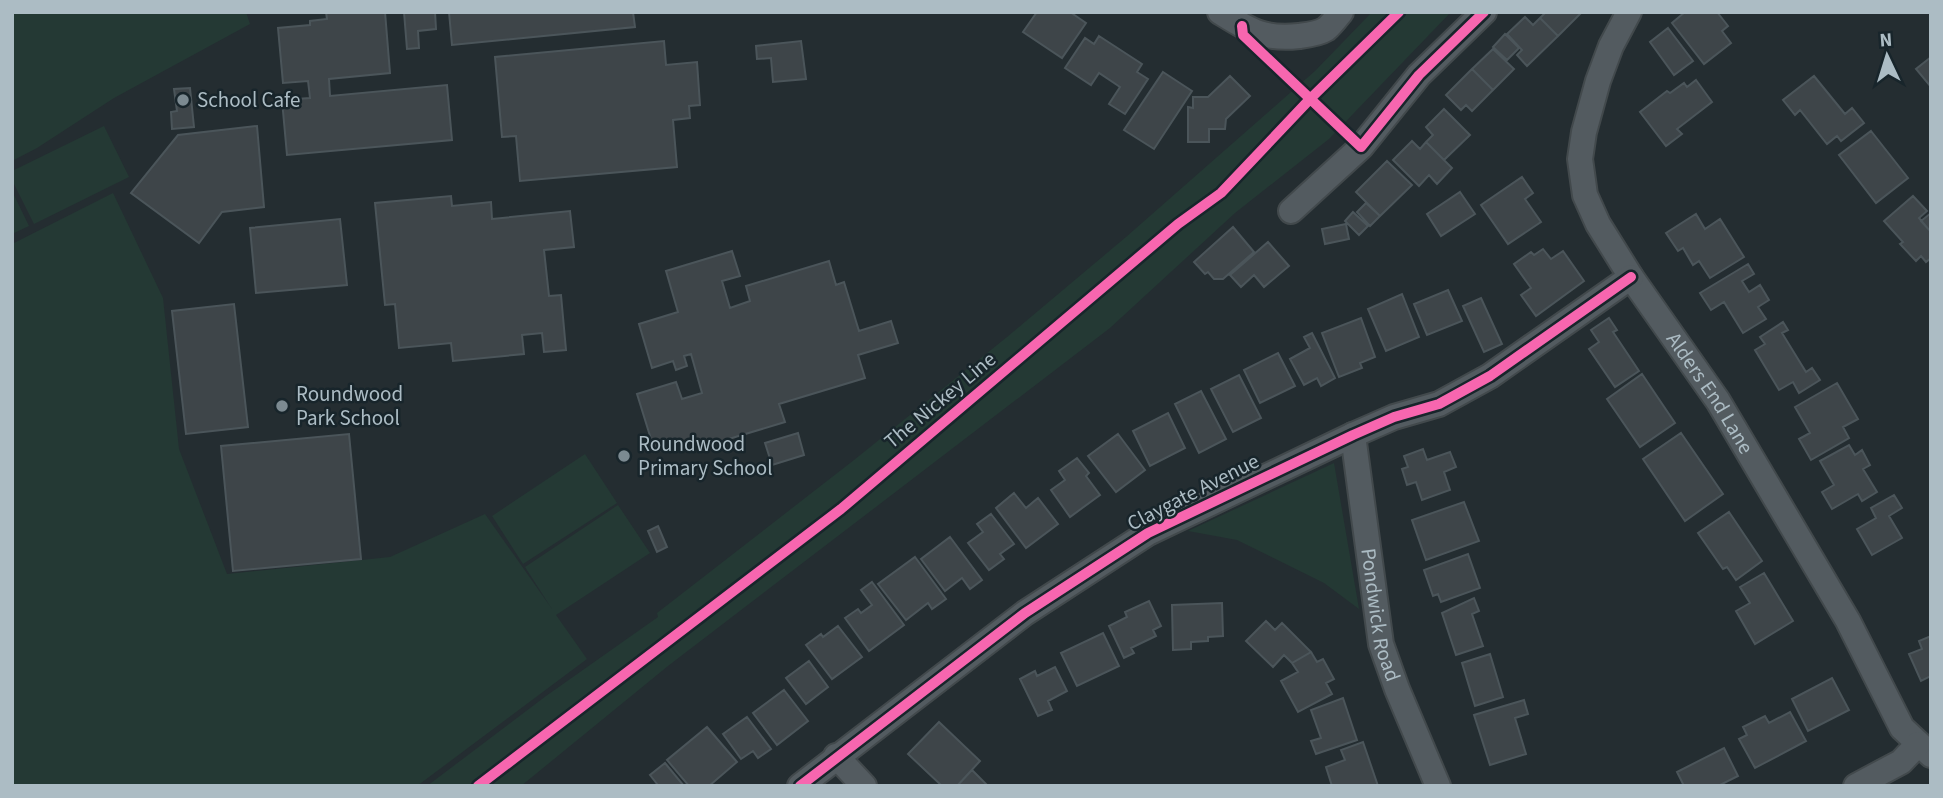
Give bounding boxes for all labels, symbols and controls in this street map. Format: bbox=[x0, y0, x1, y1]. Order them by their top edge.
north arrow bbox=[1852, 21, 1922, 91]
text: N bbox=[1879, 27, 1893, 54]
place label: School Cafe bbox=[197, 85, 300, 115]
marker: School Cafe bbox=[175, 92, 191, 108]
street label: Alders End Lane bbox=[1659, 326, 1761, 460]
street label: The Nickey Line bbox=[878, 344, 1002, 456]
place label: Roundwood Park School bbox=[296, 379, 403, 433]
marker: Roundwood Park School bbox=[274, 398, 290, 414]
place label: Roundwood Primary School bbox=[638, 429, 773, 483]
street label: Claygate Avenue bbox=[1122, 446, 1264, 538]
marker: Roundwood Primary School bbox=[616, 448, 632, 464]
street label: Pondwick Road bbox=[1353, 546, 1408, 686]

